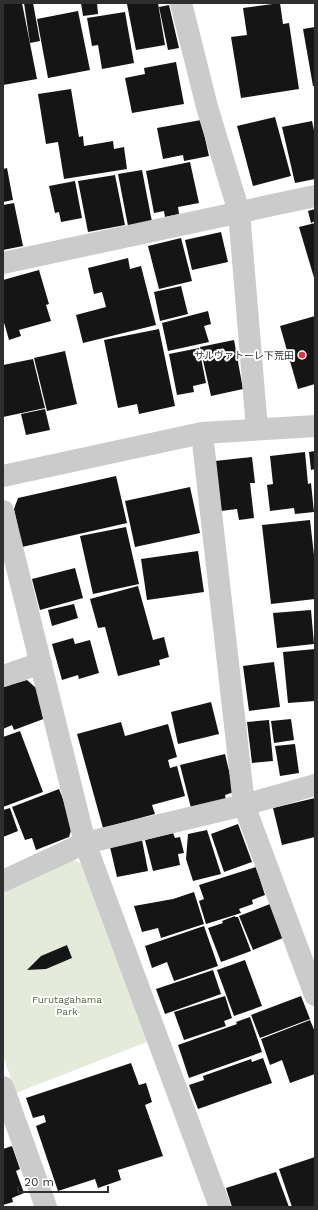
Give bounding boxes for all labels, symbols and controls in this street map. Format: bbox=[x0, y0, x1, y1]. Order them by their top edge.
place label: サルヴァトーレ下荒田 bbox=[194, 350, 294, 361]
marker: サルヴァトーレ下荒田 bbox=[297, 350, 307, 360]
park label: Furutagahama Park bbox=[32, 994, 102, 1017]
scale bar bbox=[18, 1168, 108, 1194]
text: 20 m bbox=[24, 1175, 54, 1189]

